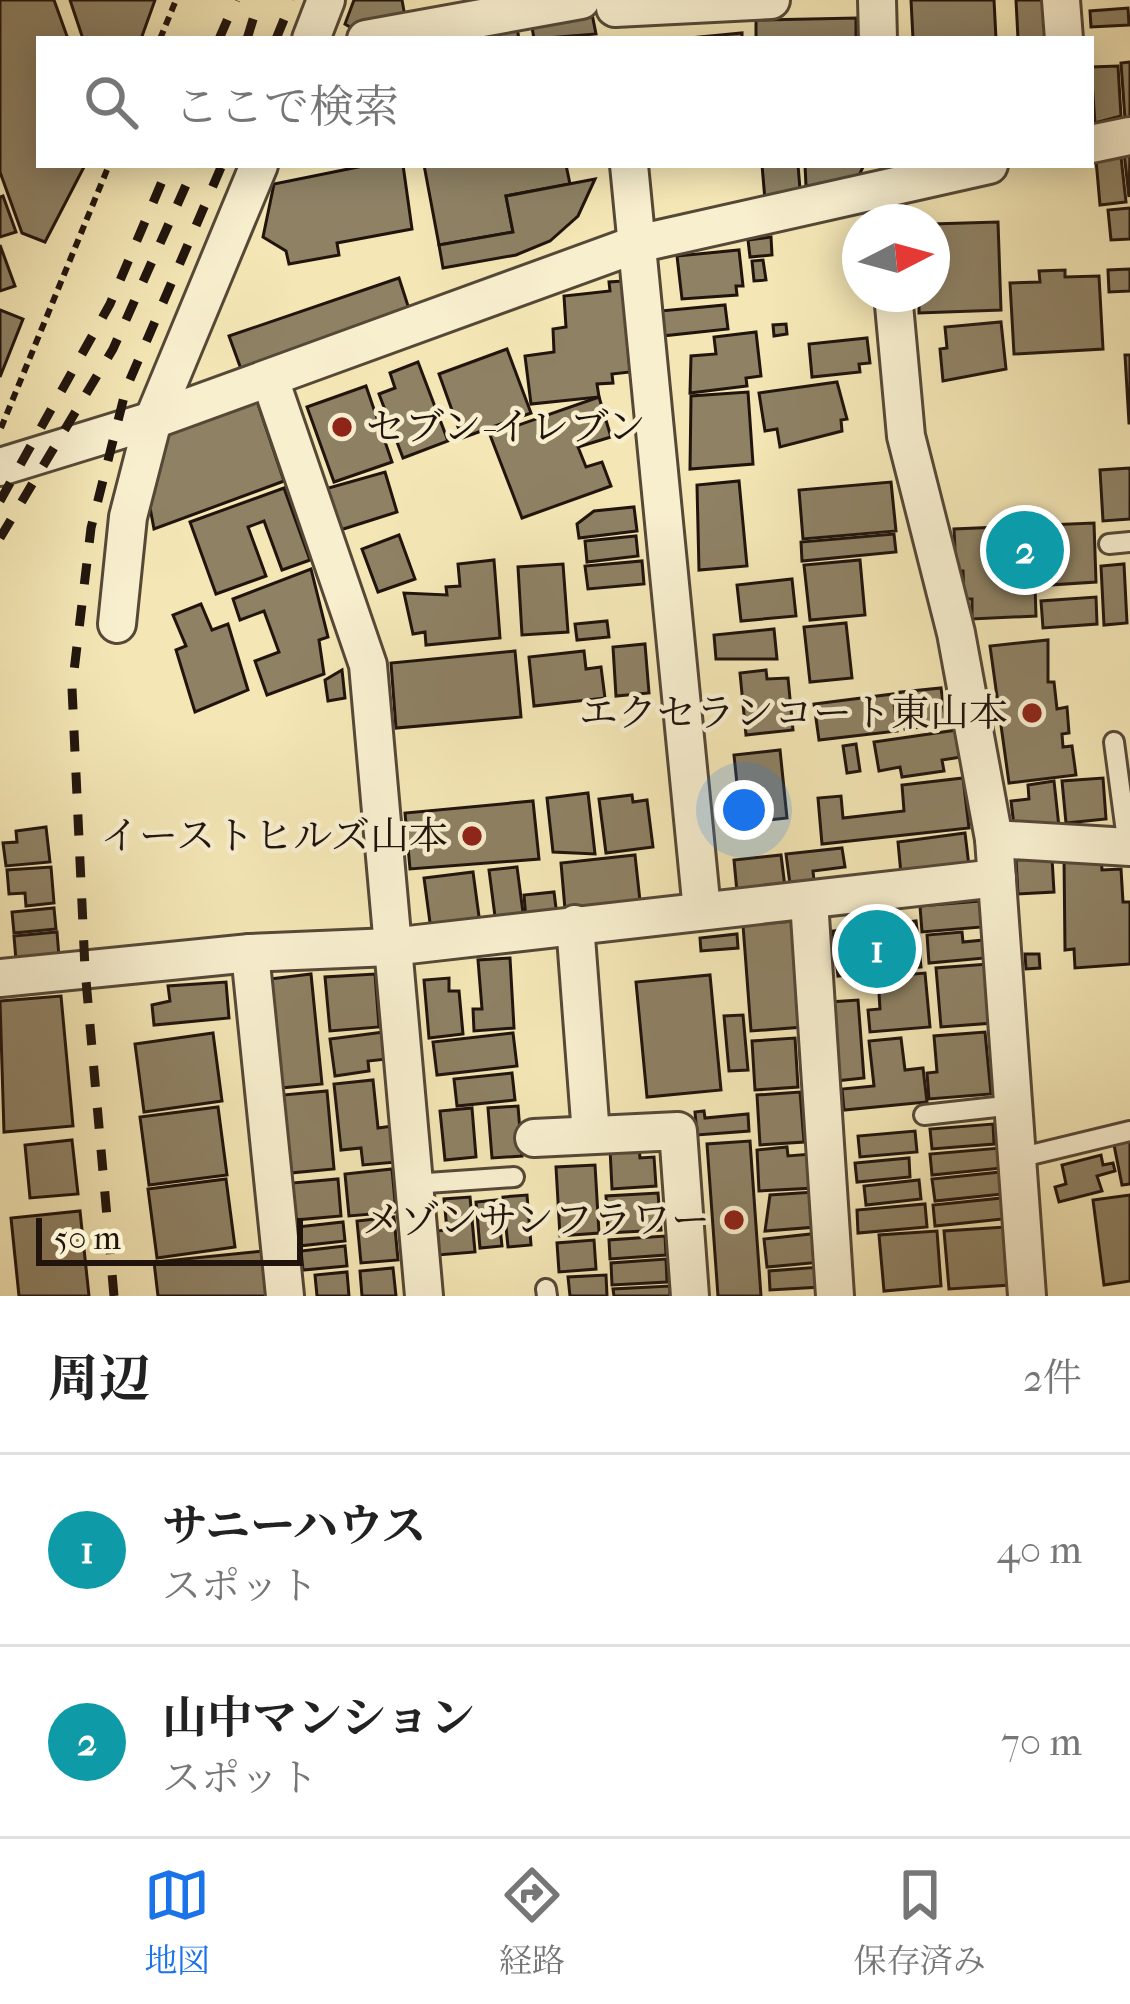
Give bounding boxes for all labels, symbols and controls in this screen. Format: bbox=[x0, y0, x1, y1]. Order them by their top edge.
search box bbox=[36, 36, 1094, 168]
icon: search bbox=[78, 69, 144, 135]
text: ここで検索 bbox=[174, 81, 399, 134]
north arrow bbox=[842, 204, 950, 312]
place label: セブン-イレブン bbox=[366, 404, 646, 450]
marker: セブン-イレブン bbox=[329, 414, 355, 440]
pin: 2 bbox=[986, 505, 1064, 595]
place label: エクセランコート東山本 bbox=[579, 690, 1008, 736]
marker: エクセランコート東山本 bbox=[1019, 700, 1045, 726]
your location bbox=[714, 780, 774, 840]
place label: イーストヒルズ山本 bbox=[100, 813, 448, 859]
marker: イーストヒルズ山本 bbox=[459, 823, 485, 849]
pin: 1 bbox=[838, 904, 916, 994]
place label: メゾンサンフラワー bbox=[362, 1197, 710, 1243]
marker: メゾンサンフラワー bbox=[721, 1207, 747, 1233]
scale bar bbox=[36, 1212, 303, 1265]
text: 50 m bbox=[54, 1219, 121, 1258]
text: 周辺 bbox=[48, 1349, 150, 1409]
text: 2件 bbox=[1023, 1355, 1082, 1401]
text: サニーハウス bbox=[162, 1500, 427, 1553]
text: 1 bbox=[80, 1527, 94, 1573]
text: 40 m bbox=[997, 1527, 1082, 1573]
text: スポット bbox=[162, 1563, 318, 1609]
text: 山中マンション bbox=[162, 1692, 475, 1745]
text: 2 bbox=[77, 1719, 97, 1765]
text: 70 m bbox=[1001, 1719, 1082, 1765]
text: スポット bbox=[162, 1755, 318, 1801]
tab: 地図 bbox=[144, 1862, 210, 1981]
tab: 経路 bbox=[499, 1862, 565, 1981]
tab: 保存済み bbox=[854, 1862, 986, 1981]

